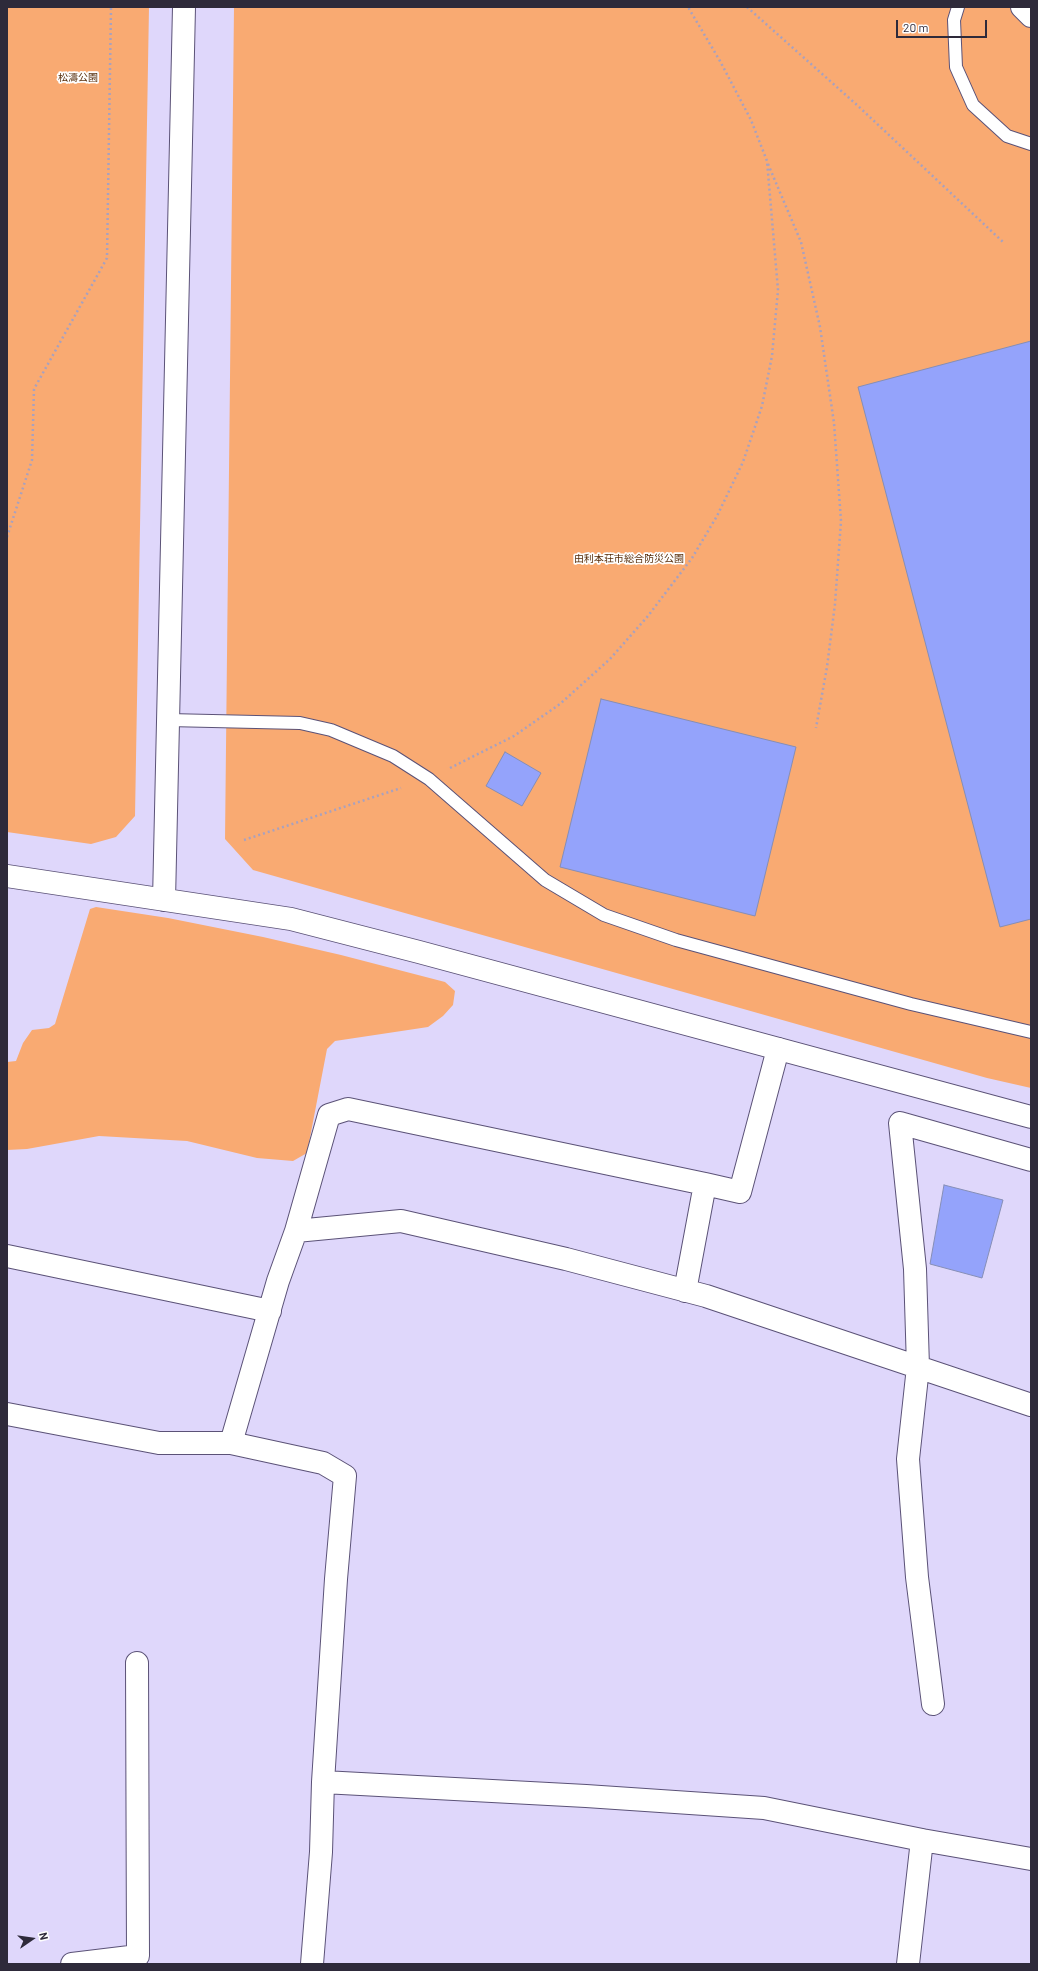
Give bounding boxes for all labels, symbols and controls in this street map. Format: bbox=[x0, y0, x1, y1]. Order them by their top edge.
scale bar bbox=[898, 12, 989, 38]
text: 20 m bbox=[903, 20, 929, 34]
park label: 松濤公園 bbox=[58, 72, 98, 84]
park label: 由利本荘市総合防災公園 bbox=[574, 553, 684, 565]
north arrow bbox=[12, 1919, 52, 1959]
text: N bbox=[37, 1931, 51, 1941]

